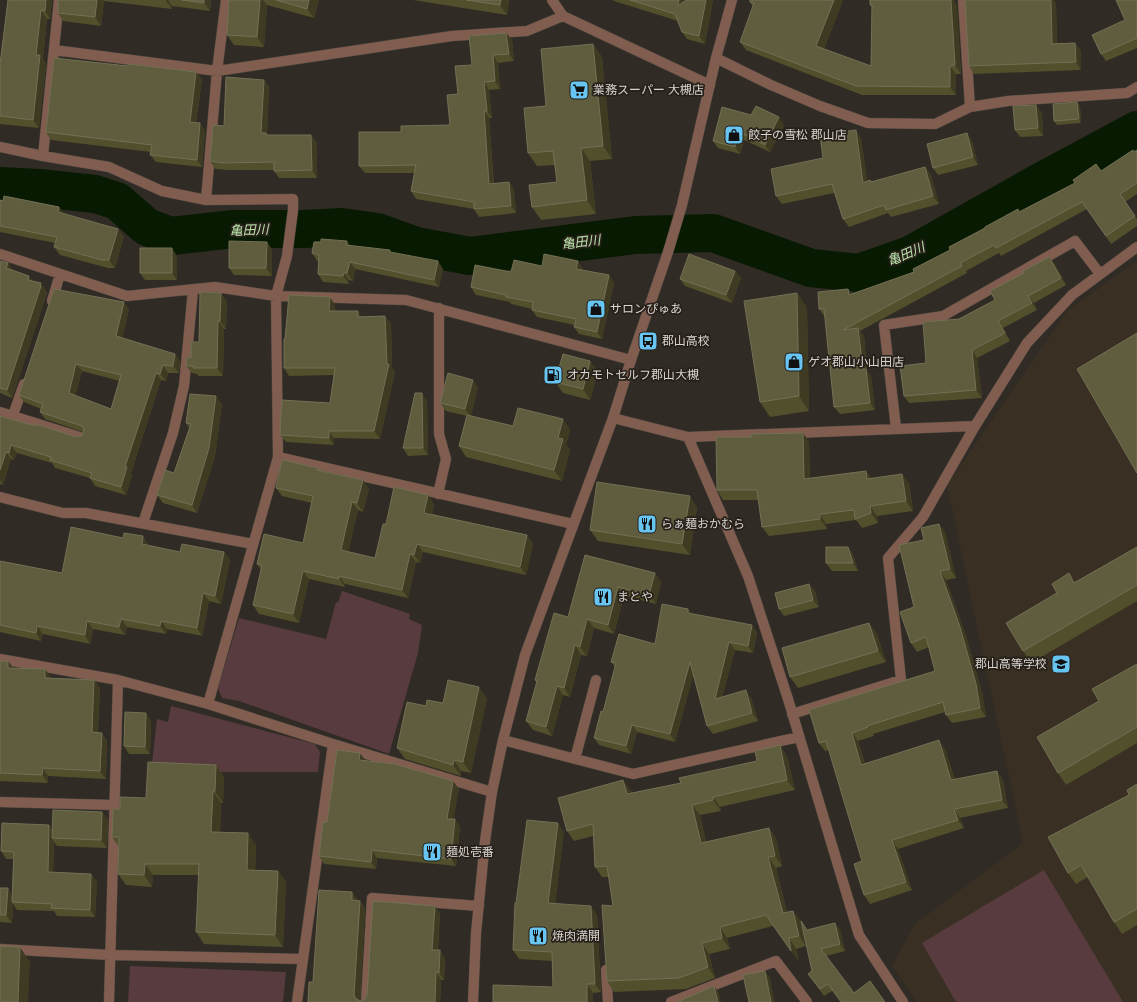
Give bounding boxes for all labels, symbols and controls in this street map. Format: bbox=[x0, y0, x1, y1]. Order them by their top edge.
supermarket icon: 業務スーパー 大槻店 bbox=[568, 79, 590, 101]
place label: 業務スーパー 大槻店 bbox=[593, 83, 704, 97]
shop icon: 餃子の雪松 郡山店 bbox=[723, 124, 745, 146]
place label: 餃子の雪松 郡山店 bbox=[748, 128, 847, 142]
water label: 亀田川 bbox=[229, 222, 271, 238]
water label: 亀田川 bbox=[561, 232, 603, 252]
water label: 亀田川 bbox=[885, 239, 929, 269]
shop icon: サロンぴゅあ bbox=[585, 298, 607, 320]
place label: サロンぴゅあ bbox=[610, 302, 682, 316]
bus stop icon: 郡山高校 bbox=[637, 330, 659, 352]
place label: 郡山高校 bbox=[662, 334, 710, 348]
shop icon: ゲオ郡山小山田店 bbox=[783, 351, 805, 373]
place label: ゲオ郡山小山田店 bbox=[808, 355, 904, 369]
fuel station icon: オカモトセルフ郡山大槻 bbox=[542, 364, 564, 386]
place label: オカモトセルフ郡山大槻 bbox=[567, 368, 699, 382]
restaurant icon: らぁ麺おかむら bbox=[636, 513, 658, 535]
place label: らぁ麺おかむら bbox=[661, 517, 745, 531]
restaurant icon: まとや bbox=[592, 586, 614, 608]
place label: まとや bbox=[617, 590, 653, 604]
school or university icon: 郡山高等学校 bbox=[1050, 653, 1072, 675]
place label: 郡山高等学校 bbox=[975, 657, 1047, 671]
restaurant icon: 麺処壱番 bbox=[421, 841, 443, 863]
place label: 麺処壱番 bbox=[446, 845, 494, 859]
restaurant icon: 焼肉満開 bbox=[527, 925, 549, 947]
place label: 焼肉満開 bbox=[552, 929, 600, 943]

